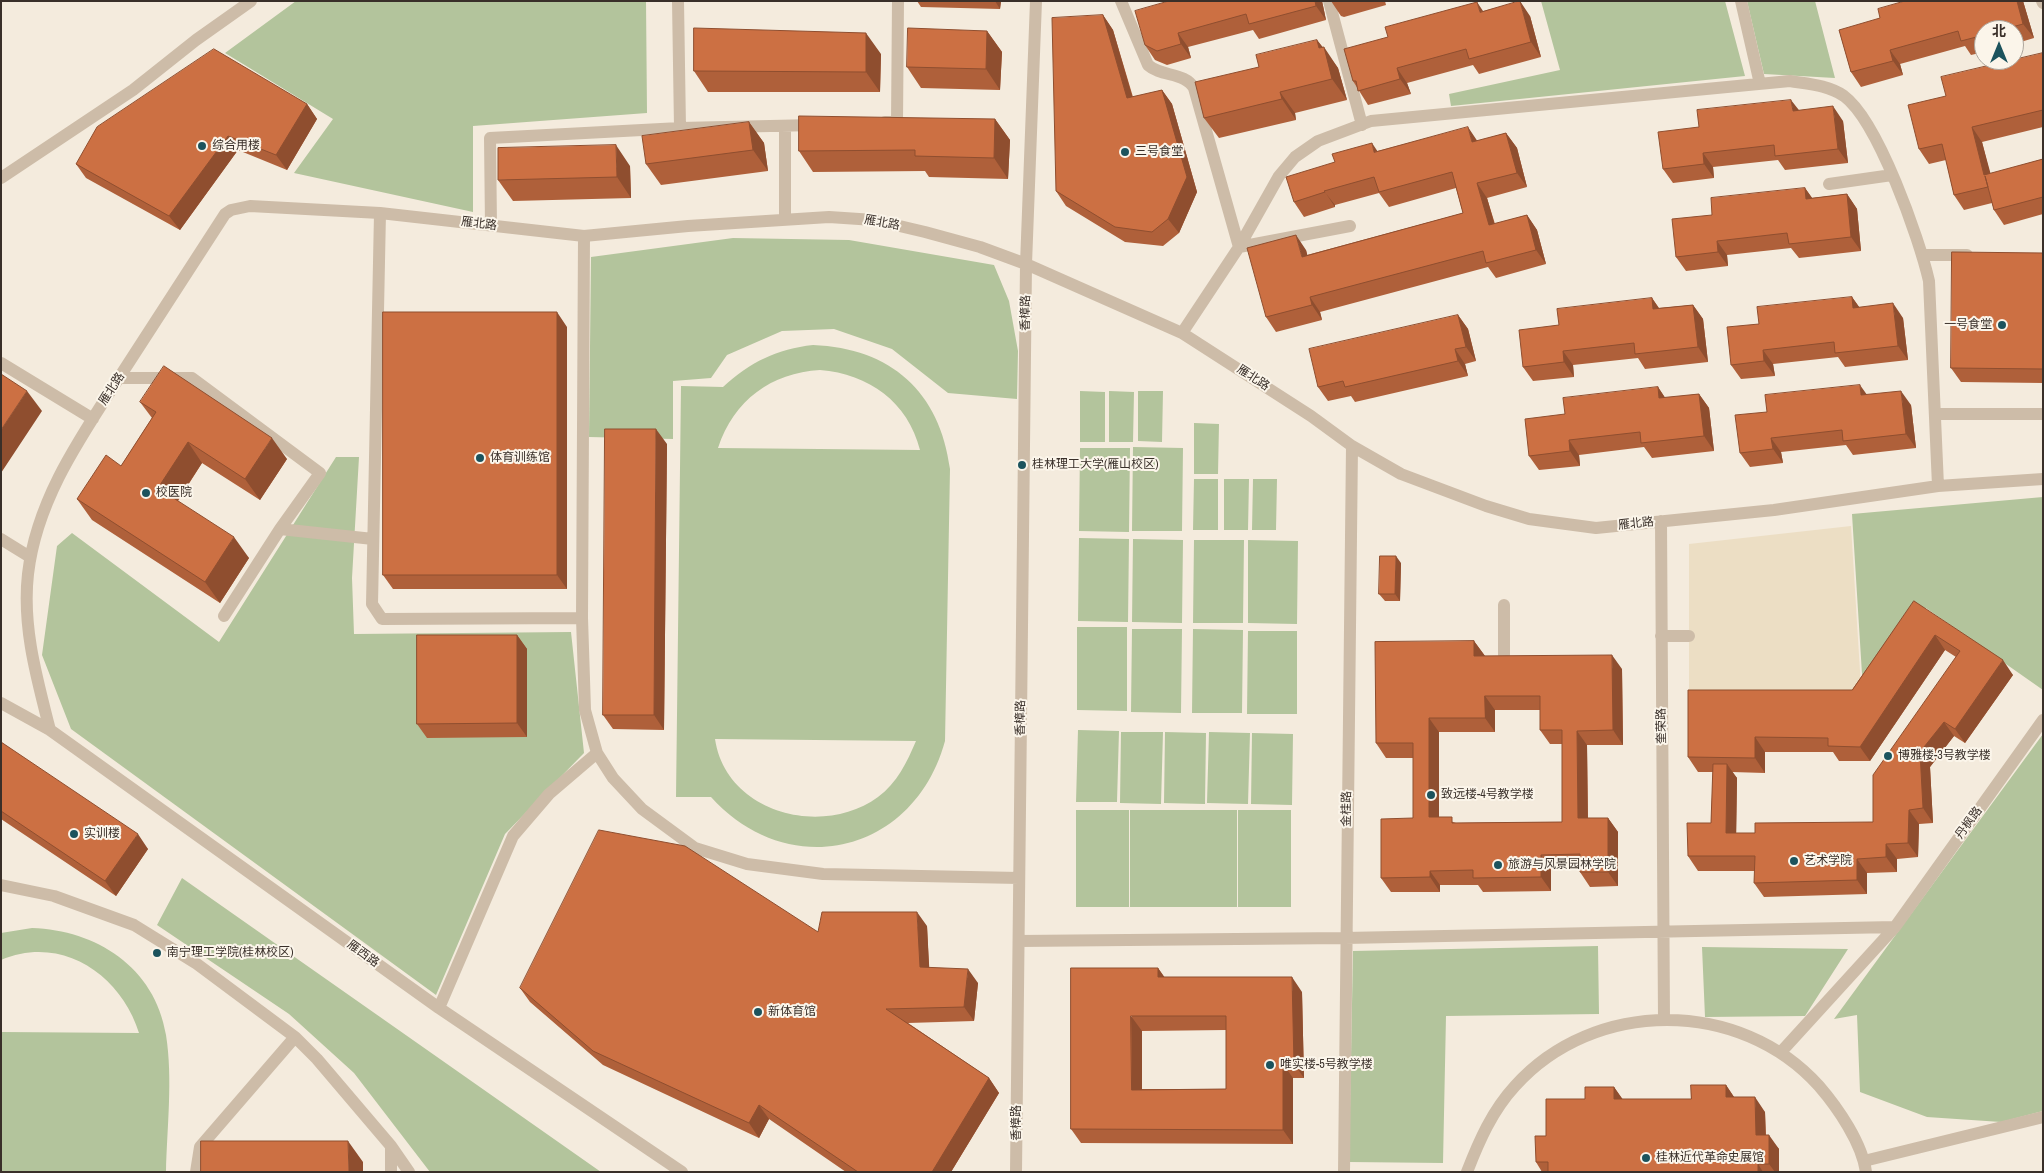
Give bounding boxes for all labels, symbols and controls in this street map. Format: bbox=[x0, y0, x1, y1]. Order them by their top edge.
north arrow bbox=[1974, 20, 2024, 70]
text: 北 bbox=[1992, 22, 2006, 40]
place label: 综合用楼 bbox=[212, 139, 260, 153]
marker: 综合用楼 bbox=[196, 140, 208, 152]
place label: 三号食堂 bbox=[1135, 145, 1183, 159]
marker: 三号食堂 bbox=[1119, 146, 1131, 158]
street label: 雁北路 bbox=[863, 213, 901, 233]
street label: 雁北路 bbox=[460, 215, 498, 233]
street label: 香樟路 bbox=[1018, 295, 1034, 331]
place label: 一号食堂 bbox=[1944, 318, 1992, 332]
marker: 一号食堂 bbox=[1996, 319, 2008, 331]
street label: 雁北路 bbox=[1234, 362, 1272, 394]
street label: 雁北路 bbox=[96, 370, 128, 408]
place label: 体育训练馆 bbox=[490, 451, 550, 465]
marker: 体育训练馆 bbox=[474, 452, 486, 464]
place label: 桂林理工大学(雁山校区) bbox=[1032, 458, 1159, 472]
marker: 桂林理工大学(雁山校区) bbox=[1016, 459, 1028, 471]
place label: 校医院 bbox=[156, 486, 192, 500]
marker: 校医院 bbox=[140, 487, 152, 499]
street label: 雁北路 bbox=[1617, 515, 1655, 533]
street label: 香樟路 bbox=[1013, 700, 1029, 736]
street label: 奎荣路 bbox=[1654, 708, 1670, 744]
place label: 博雅楼-3号教学楼 bbox=[1898, 749, 1991, 763]
marker: 博雅楼-3号教学楼 bbox=[1882, 750, 1894, 762]
place label: 致远楼-4号教学楼 bbox=[1441, 788, 1534, 802]
marker: 致远楼-4号教学楼 bbox=[1425, 789, 1437, 801]
street label: 金桂路 bbox=[1339, 791, 1355, 827]
street label: 丹枫路 bbox=[1953, 804, 1985, 842]
place label: 实训楼 bbox=[84, 827, 120, 841]
marker: 实训楼 bbox=[68, 828, 80, 840]
place label: 艺术学院 bbox=[1804, 854, 1852, 868]
marker: 艺术学院 bbox=[1788, 855, 1800, 867]
place label: 旅游与风景园林学院 bbox=[1508, 858, 1616, 872]
marker: 旅游与风景园林学院 bbox=[1492, 859, 1504, 871]
street label: 雁西路 bbox=[344, 938, 382, 970]
place label: 南宁理工学院(桂林校区) bbox=[167, 946, 294, 960]
marker: 南宁理工学院(桂林校区) bbox=[151, 947, 163, 959]
place label: 新体育馆 bbox=[768, 1005, 816, 1019]
marker: 新体育馆 bbox=[752, 1006, 764, 1018]
place label: 唯实楼-5号教学楼 bbox=[1280, 1058, 1373, 1072]
marker: 唯实楼-5号教学楼 bbox=[1264, 1059, 1276, 1071]
street label: 香樟路 bbox=[1010, 1105, 1024, 1141]
place label: 桂林近代革命史展馆 bbox=[1656, 1151, 1764, 1165]
marker: 桂林近代革命史展馆 bbox=[1640, 1152, 1652, 1164]

